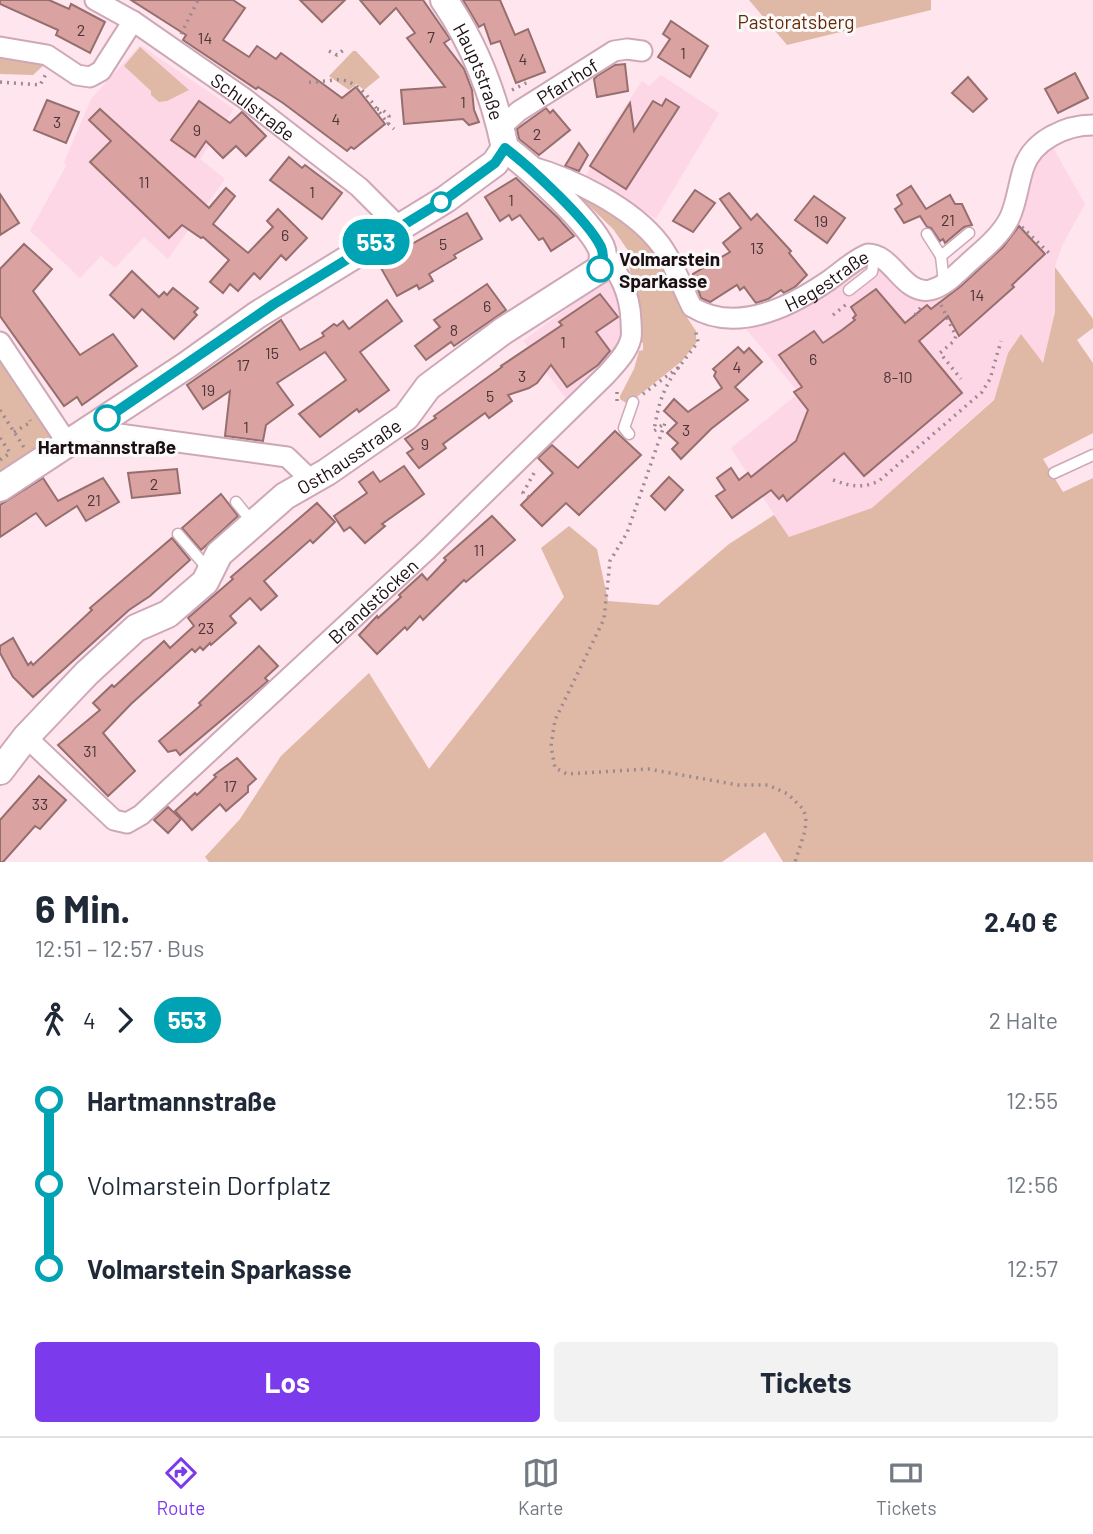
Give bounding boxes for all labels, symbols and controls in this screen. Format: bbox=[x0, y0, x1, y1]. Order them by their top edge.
park label: Pastoratsberg bbox=[738, 10, 854, 33]
street label: Hauptstraße bbox=[449, 18, 509, 122]
house number: 2 bbox=[77, 20, 85, 39]
house number: 7 bbox=[427, 27, 435, 46]
house number: 14 bbox=[198, 28, 212, 47]
house number: 1 bbox=[680, 43, 686, 62]
house number: 4 bbox=[519, 49, 527, 68]
street label: Pfarrhof bbox=[532, 53, 602, 109]
street label: Schulstraße bbox=[207, 67, 300, 145]
house number: 1 bbox=[460, 92, 466, 111]
house number: 4 bbox=[332, 109, 340, 128]
house number: 3 bbox=[53, 112, 61, 131]
house number: 9 bbox=[193, 120, 201, 139]
house number: 2 bbox=[533, 124, 541, 143]
house number: 11 bbox=[138, 172, 150, 191]
house number: 1 bbox=[309, 182, 315, 201]
house number: 1 bbox=[508, 190, 514, 209]
unlabelled marker bbox=[431, 192, 451, 212]
house number: 21 bbox=[941, 210, 955, 229]
house number: 19 bbox=[814, 211, 828, 230]
line badge: 553 bbox=[336, 219, 416, 265]
house number: 6 bbox=[281, 225, 289, 244]
text: 553 bbox=[357, 227, 395, 256]
house number: 5 bbox=[439, 234, 447, 253]
house number: 13 bbox=[750, 238, 764, 257]
street label: Hegestraße bbox=[781, 244, 872, 316]
place label: Volmarstein Sparkasse bbox=[619, 247, 720, 292]
marker: Volmarstein Sparkasse bbox=[587, 256, 613, 282]
house number: 14 bbox=[970, 285, 984, 304]
house number: 6 bbox=[483, 296, 491, 315]
house number: 8 bbox=[450, 320, 458, 339]
house number: 1 bbox=[560, 332, 566, 351]
house number: 15 bbox=[265, 343, 279, 362]
house number: 6 bbox=[809, 349, 817, 368]
house number: 17 bbox=[236, 355, 250, 374]
house number: 4 bbox=[733, 357, 741, 376]
house number: 3 bbox=[518, 366, 526, 385]
house number: 8-10 bbox=[883, 367, 913, 386]
house number: 19 bbox=[201, 380, 215, 399]
house number: 5 bbox=[486, 386, 494, 405]
marker: Hartmannstraße bbox=[94, 405, 120, 431]
street label: Osthausstraße bbox=[292, 413, 405, 498]
house number: 1 bbox=[243, 417, 249, 436]
house number: 3 bbox=[682, 420, 690, 439]
house number: 9 bbox=[421, 434, 429, 453]
place label: Hartmannstraße bbox=[38, 435, 176, 458]
house number: 2 bbox=[150, 474, 158, 493]
house number: 21 bbox=[87, 490, 101, 509]
house number: 11 bbox=[473, 540, 485, 559]
street label: Brandstöcken bbox=[323, 553, 422, 648]
house number: 23 bbox=[198, 618, 214, 637]
house number: 31 bbox=[83, 741, 97, 760]
house number: 17 bbox=[223, 776, 237, 795]
house number: 33 bbox=[32, 794, 48, 813]
text: 6 Min. bbox=[35, 885, 131, 931]
text: 2.40 € bbox=[984, 906, 1058, 937]
text: 12:51 – 12:57 · Bus bbox=[35, 934, 204, 962]
icon: walk bbox=[35, 1001, 73, 1039]
icon: forward bbox=[106, 1001, 144, 1039]
text: 553 bbox=[168, 1005, 207, 1034]
text: 4 bbox=[83, 1006, 96, 1034]
text: 2 Halte bbox=[989, 1006, 1058, 1034]
text: Hartmannstraße bbox=[87, 1085, 277, 1116]
text: 12:55 bbox=[1006, 1086, 1058, 1114]
text: Volmarstein Dorfplatz bbox=[87, 1169, 331, 1200]
text: 12:56 bbox=[1006, 1170, 1058, 1198]
text: Volmarstein Sparkasse bbox=[87, 1253, 352, 1284]
text: 12:57 bbox=[1007, 1254, 1058, 1282]
button: Los bbox=[35, 1342, 540, 1422]
button: Tickets bbox=[554, 1342, 1058, 1422]
tab: Route bbox=[156, 1454, 205, 1519]
tab: Karte bbox=[518, 1454, 563, 1519]
tab: Tickets bbox=[876, 1454, 937, 1519]

